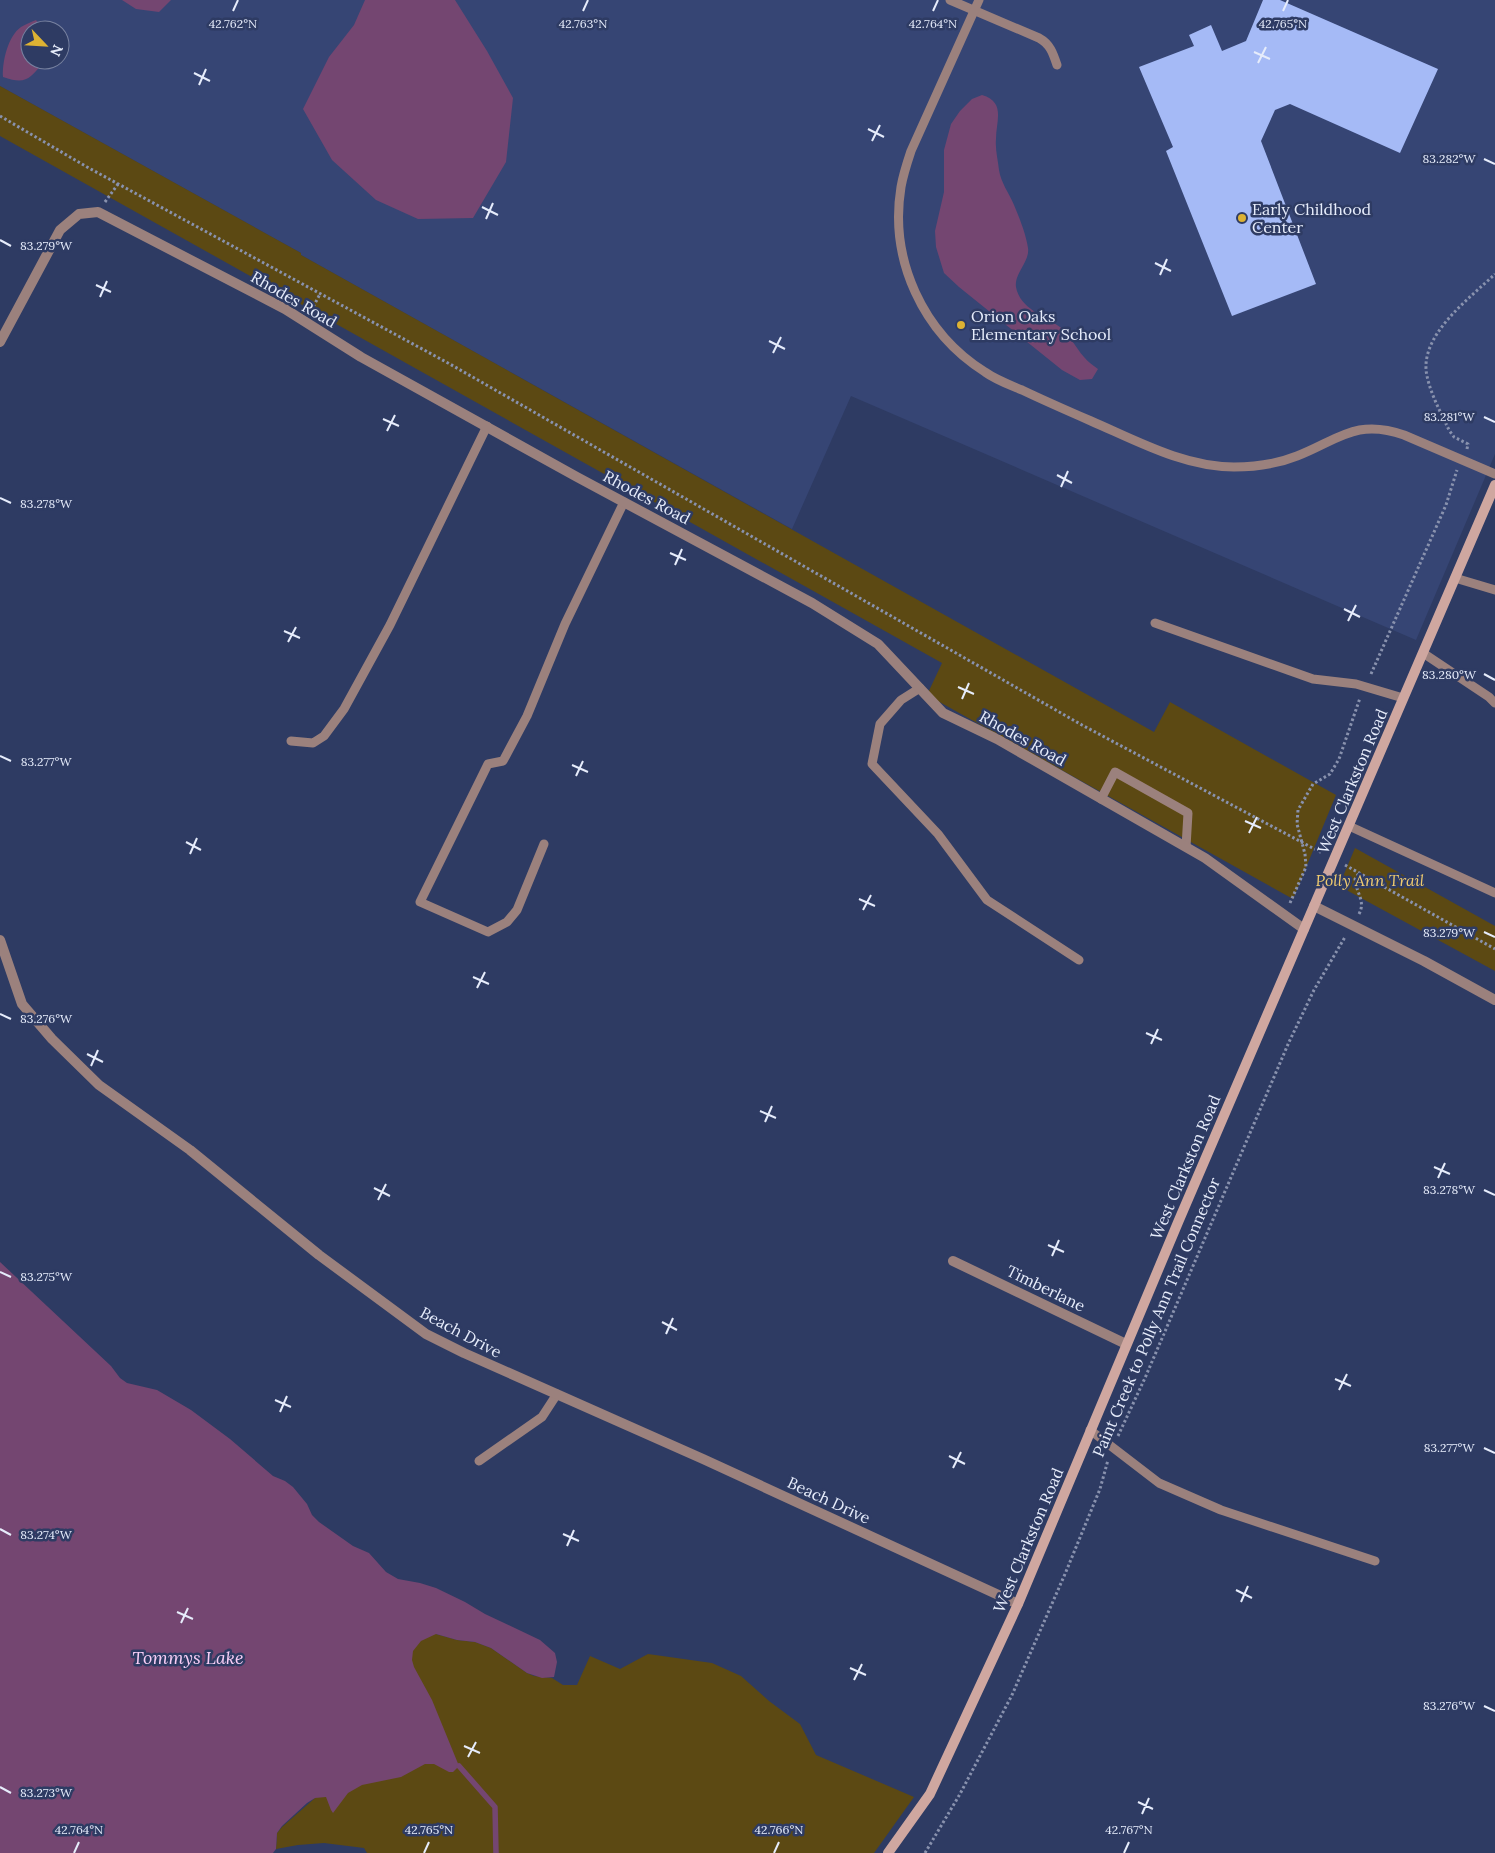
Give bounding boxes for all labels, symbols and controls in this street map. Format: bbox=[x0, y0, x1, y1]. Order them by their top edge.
text: 42.762°N bbox=[209, 16, 257, 31]
text: 42.763°N bbox=[559, 16, 607, 31]
text: 42.764°N bbox=[909, 16, 957, 31]
text: 42.765°N bbox=[1259, 16, 1307, 31]
north arrow bbox=[20, 20, 70, 70]
text: N bbox=[46, 42, 67, 59]
text: 83.282°W bbox=[1423, 151, 1476, 166]
place label: Early Childhood Center bbox=[1252, 199, 1371, 237]
marker: Early Childhood Center bbox=[1236, 212, 1248, 224]
text: 83.279°W bbox=[20, 238, 73, 253]
street label: Rhodes Road bbox=[247, 266, 341, 332]
place label: Orion Oaks Elementary School bbox=[971, 306, 1111, 344]
marker: Orion Oaks Elementary School bbox=[955, 319, 967, 331]
text: 83.281°W bbox=[1424, 409, 1475, 424]
street label: Rhodes Road bbox=[600, 466, 694, 529]
text: 83.278°W bbox=[20, 496, 73, 511]
text: 83.280°W bbox=[1422, 667, 1477, 682]
street label: West Clarkston Road bbox=[1313, 705, 1392, 856]
street label: Rhodes Road bbox=[976, 706, 1070, 770]
text: 83.277°W bbox=[21, 754, 72, 769]
park label: Polly Ann Trail bbox=[1316, 870, 1425, 890]
text: 83.279°W bbox=[1423, 925, 1476, 940]
text: 83.276°W bbox=[20, 1011, 73, 1026]
street label: West Clarkston Road bbox=[1146, 1091, 1225, 1242]
street label: Paint Creek to Polly Ann Trail Connector bbox=[1088, 1174, 1224, 1460]
text: 83.278°W bbox=[1423, 1182, 1476, 1197]
street label: Timberlane bbox=[1003, 1260, 1089, 1316]
text: 83.275°W bbox=[20, 1269, 73, 1284]
street label: Beach Drive bbox=[417, 1302, 505, 1362]
text: 83.277°W bbox=[1424, 1440, 1475, 1455]
street label: West Clarkston Road bbox=[989, 1464, 1068, 1615]
street label: Beach Drive bbox=[784, 1472, 874, 1528]
text: 83.274°W bbox=[20, 1527, 73, 1542]
water label: Tommys Lake bbox=[132, 1646, 244, 1669]
text: 83.276°W bbox=[1423, 1698, 1476, 1713]
text: 83.273°W bbox=[20, 1785, 73, 1800]
text: 42.764°N bbox=[55, 1822, 103, 1837]
text: 42.765°N bbox=[405, 1822, 453, 1837]
text: 42.766°N bbox=[755, 1822, 803, 1837]
text: 42.767°N bbox=[1105, 1822, 1153, 1837]

